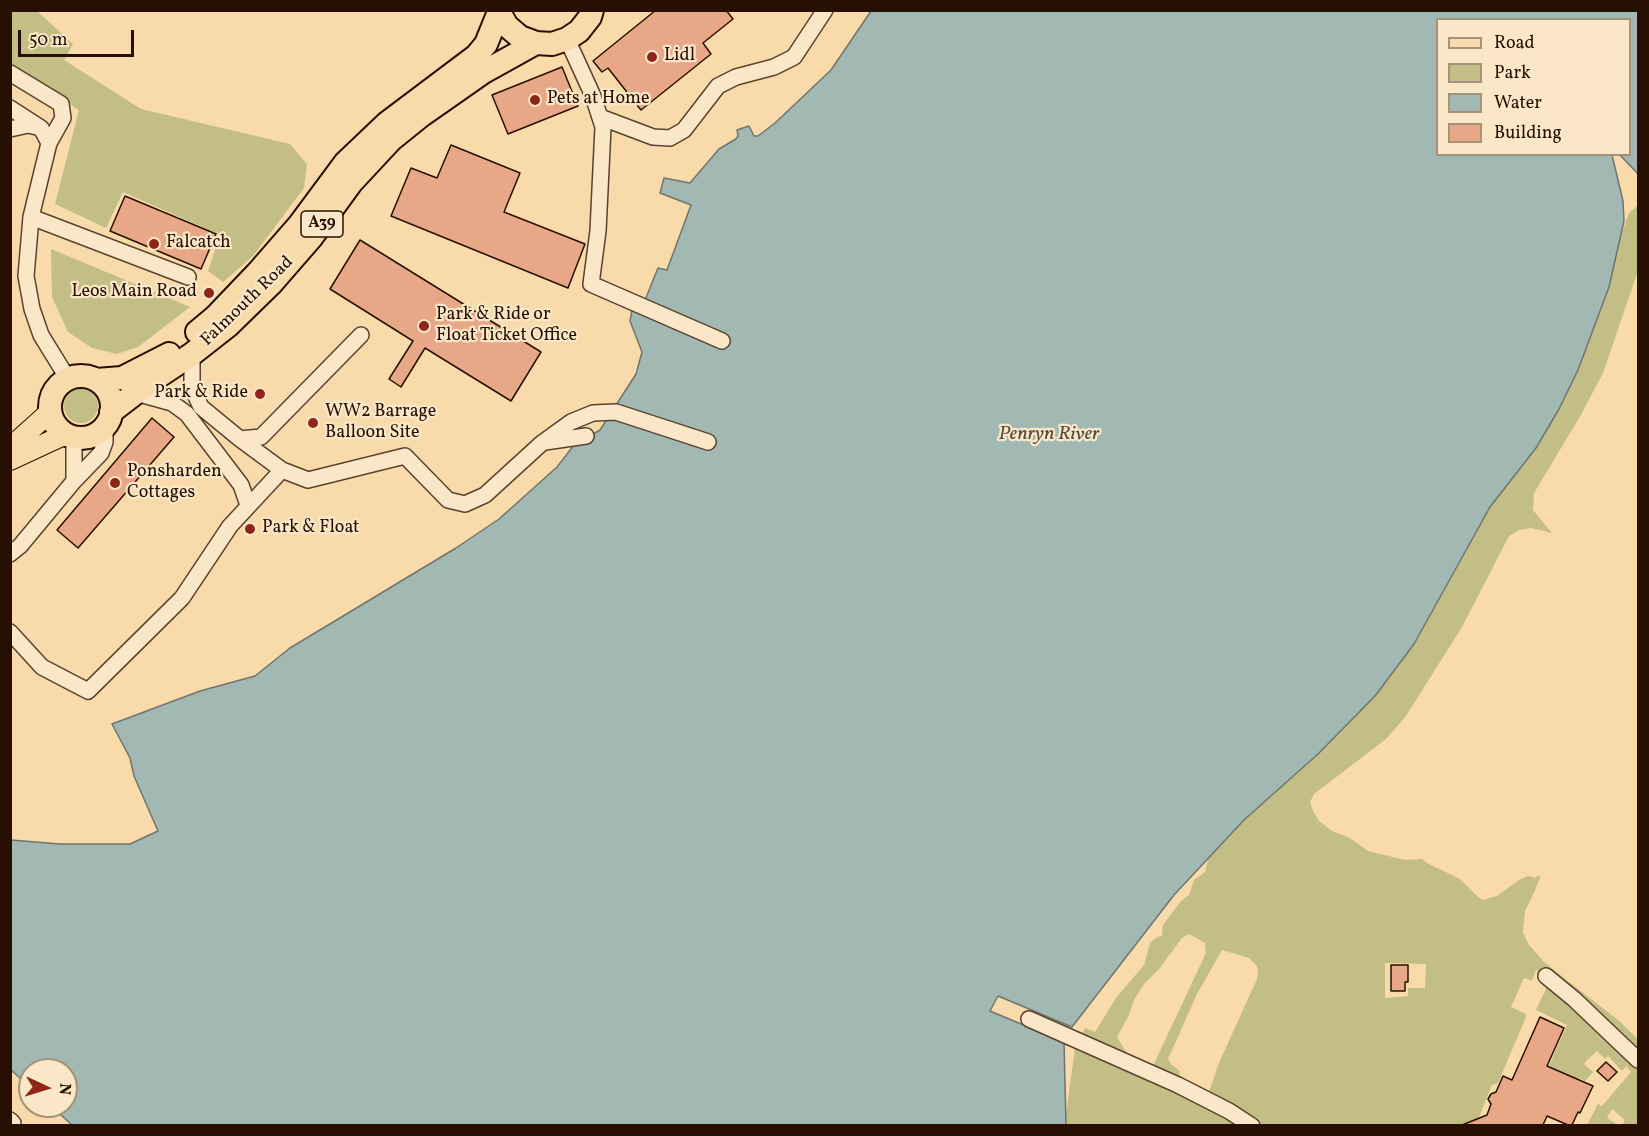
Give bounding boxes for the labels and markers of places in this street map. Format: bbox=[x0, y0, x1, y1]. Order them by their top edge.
place label: Lidl bbox=[664, 46, 695, 68]
marker: Lidl bbox=[645, 50, 659, 64]
place label: Pets at Home bbox=[547, 89, 649, 111]
marker: Pets at Home bbox=[528, 93, 542, 107]
place label: Falcatch bbox=[166, 233, 231, 255]
marker: Falcatch bbox=[147, 237, 161, 251]
place label: Leos Main Road bbox=[71, 282, 197, 304]
marker: Leos Main Road bbox=[202, 286, 216, 300]
place label: Park & Ride or Float Ticket Office bbox=[436, 305, 577, 348]
marker: Park & Ride or Float Ticket Office bbox=[417, 319, 431, 333]
place label: Park & Ride bbox=[154, 383, 248, 405]
marker: Park & Ride bbox=[253, 387, 267, 401]
place label: WW2 Barrage Balloon Site bbox=[325, 402, 436, 444]
marker: WW2 Barrage Balloon Site bbox=[306, 416, 320, 430]
place label: Ponsharden Cottages bbox=[127, 462, 222, 504]
marker: Ponsharden Cottages bbox=[108, 476, 122, 490]
place label: Park & Float bbox=[262, 518, 359, 540]
marker: Park & Float bbox=[243, 522, 257, 536]

